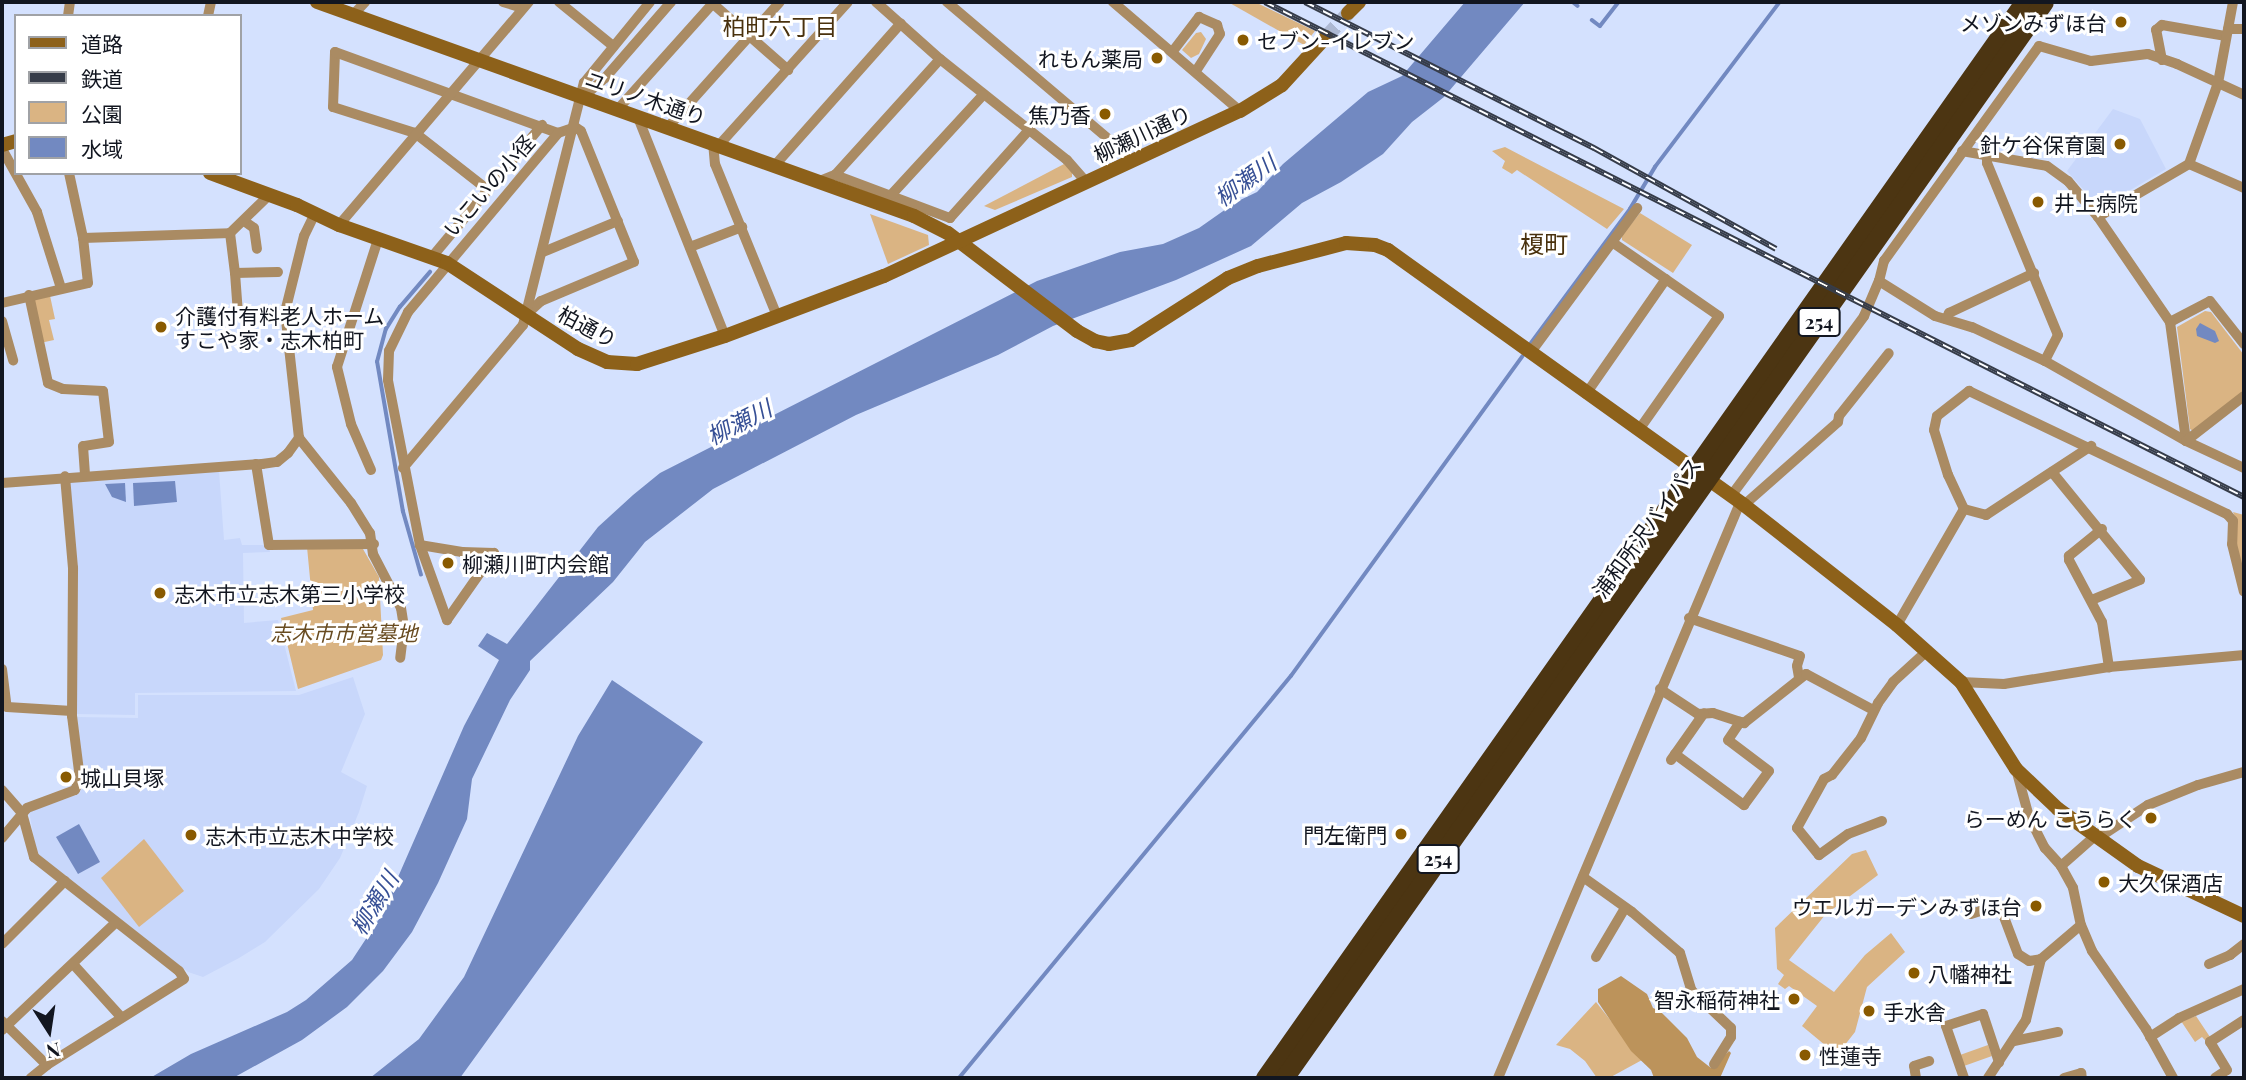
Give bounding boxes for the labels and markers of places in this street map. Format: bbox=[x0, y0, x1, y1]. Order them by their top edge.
place label: メゾンみずほ台 bbox=[1960, 9, 2107, 35]
marker: メゾンみずほ台 bbox=[2113, 14, 2129, 30]
place label: セブン-イレブン bbox=[1257, 27, 1414, 53]
marker: セブン-イレブン bbox=[1235, 32, 1251, 48]
place label: れもん薬局 bbox=[1038, 45, 1143, 71]
marker: れもん薬局 bbox=[1149, 50, 1165, 66]
place label: 焦乃香 bbox=[1028, 101, 1091, 127]
marker: 焦乃香 bbox=[1097, 106, 1113, 122]
place label: 針ケ谷保育園 bbox=[1980, 131, 2106, 157]
marker: 針ケ谷保育園 bbox=[2112, 136, 2128, 152]
place label: 井上病院 bbox=[2054, 189, 2138, 215]
marker: 井上病院 bbox=[2028, 192, 2048, 212]
place label: 介護付有料老人ホーム すこや家・志木柏町 bbox=[175, 302, 385, 352]
marker: 介護付有料老人ホーム すこや家・志木柏町 bbox=[153, 319, 169, 335]
place label: 柳瀬川町内会館 bbox=[462, 550, 609, 576]
marker: 柳瀬川町内会館 bbox=[440, 555, 456, 571]
place label: 志木市立志木第三小学校 bbox=[174, 580, 405, 606]
marker: 志木市立志木第三小学校 bbox=[152, 585, 168, 601]
place label: 城山貝塚 bbox=[80, 764, 164, 790]
marker: 城山貝塚 bbox=[58, 769, 74, 785]
place label: らーめん こうらく bbox=[1964, 805, 2137, 831]
marker: らーめん こうらく bbox=[2143, 810, 2159, 826]
place label: 門左衛門 bbox=[1303, 821, 1387, 847]
place label: 志木市立志木中学校 bbox=[205, 822, 394, 848]
marker: 門左衛門 bbox=[1393, 826, 1409, 842]
marker: 志木市立志木中学校 bbox=[183, 827, 199, 843]
place label: 大久保酒店 bbox=[2118, 869, 2223, 895]
marker: 大久保酒店 bbox=[2096, 874, 2112, 890]
place label: ウエルガーデンみずほ台 bbox=[1791, 893, 2022, 919]
marker: ウエルガーデンみずほ台 bbox=[2028, 898, 2044, 914]
place label: 八幡神社 bbox=[1928, 960, 2012, 986]
marker: 八幡神社 bbox=[1906, 965, 1922, 981]
place label: 智永稲荷神社 bbox=[1654, 986, 1780, 1012]
marker: 智永稲荷神社 bbox=[1786, 991, 1802, 1007]
place label: 手水舎 bbox=[1883, 998, 1946, 1024]
marker: 手水舎 bbox=[1861, 1003, 1877, 1019]
place label: 性蓮寺 bbox=[1819, 1042, 1882, 1068]
marker: 性蓮寺 bbox=[1797, 1047, 1813, 1063]

